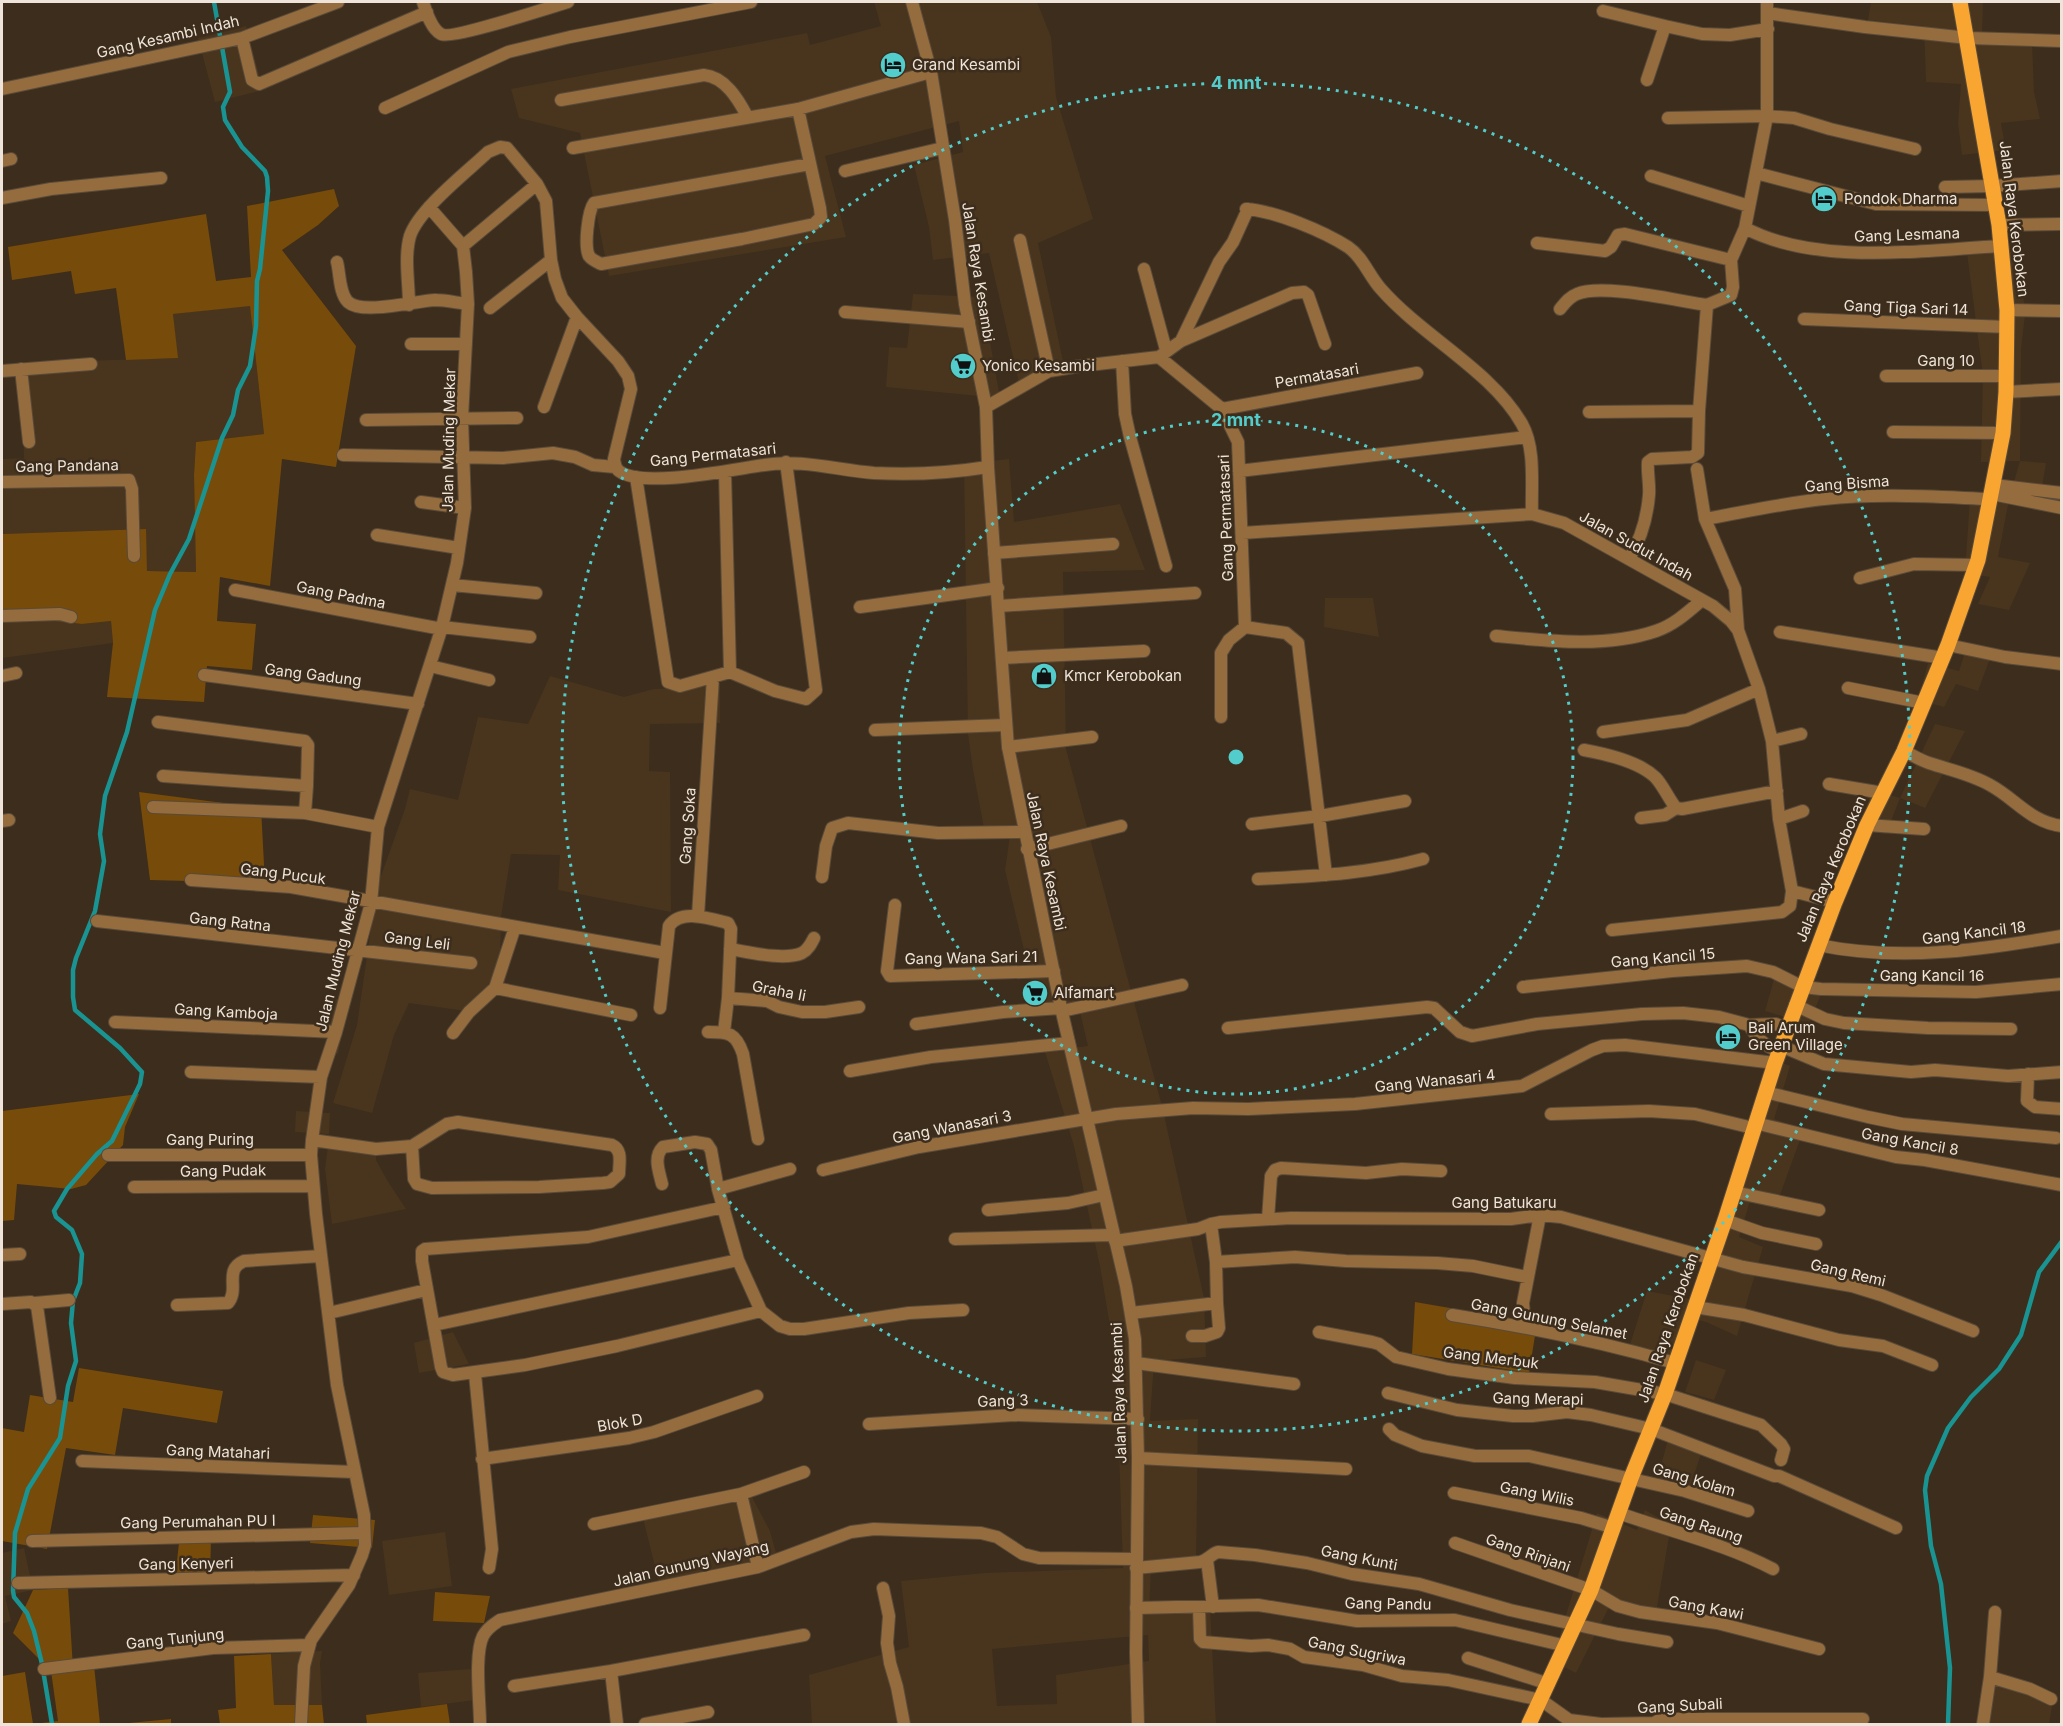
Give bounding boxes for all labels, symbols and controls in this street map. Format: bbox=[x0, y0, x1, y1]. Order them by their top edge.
street label: Gang Kesambi Indah bbox=[95, 11, 241, 62]
hotel icon: Grand Kesambi bbox=[878, 50, 908, 80]
place label: Grand Kesambi bbox=[912, 55, 1020, 74]
text: 4 mnt bbox=[1211, 72, 1262, 93]
street label: Jalan Raya Kerobokan bbox=[1995, 140, 2034, 298]
hotel icon: Pondok Dharma bbox=[1809, 184, 1839, 214]
place label: Pondok Dharma bbox=[1844, 189, 1958, 208]
street label: Jalan Raya Kesambi bbox=[958, 201, 999, 343]
street label: Gang Lesmana bbox=[1854, 223, 1960, 246]
street label: Gang Tiga Sari 14 bbox=[1843, 296, 1969, 319]
supermarket icon: Yonico Kesambi bbox=[948, 351, 978, 381]
street label: Gang 10 bbox=[1917, 351, 1975, 370]
place label: Yonico Kesambi bbox=[982, 356, 1095, 375]
street label: Permatasari bbox=[1273, 359, 1360, 392]
street label: Jalan Muding Mekar bbox=[438, 367, 459, 512]
text: 2 mnt bbox=[1211, 409, 1261, 430]
street label: Gang Permatasari bbox=[649, 438, 777, 471]
street label: Gang Permatasari bbox=[1214, 454, 1237, 582]
street label: Gang Pandana bbox=[15, 455, 119, 476]
street label: Gang Bisma bbox=[1804, 471, 1890, 496]
street label: Jalan Sudut Indah bbox=[1576, 506, 1696, 585]
street label: Gang Padma bbox=[295, 577, 387, 612]
street label: Gang Gadung bbox=[263, 659, 363, 690]
shop icon: Kmcr Kerobokan bbox=[1029, 661, 1059, 691]
place label: Kmcr Kerobokan bbox=[1064, 666, 1182, 685]
centre of rings bbox=[1226, 747, 1246, 767]
street label: Gang Soka bbox=[675, 787, 700, 865]
street label: Jalan Raya Kesambi bbox=[1022, 790, 1070, 932]
street label: Jalan Raya Kerobokan bbox=[1791, 793, 1870, 945]
street label: Gang Pucuk bbox=[239, 859, 328, 888]
street label: Jalan Muding Mekar bbox=[311, 888, 364, 1033]
street label: Gang Ratna bbox=[188, 908, 272, 935]
street label: Gang Kancil 18 bbox=[1921, 917, 2027, 948]
street label: Gang Leli bbox=[383, 927, 451, 954]
street label: Gang Kancil 15 bbox=[1610, 943, 1716, 972]
street label: Gang Wana Sari 21 bbox=[904, 947, 1038, 968]
street label: Gang Kancil 16 bbox=[1880, 966, 1984, 985]
street label: Graha Ii bbox=[751, 976, 808, 1005]
supermarket icon: Alfamart bbox=[1020, 978, 1050, 1008]
place label: Alfamart bbox=[1054, 983, 1114, 1002]
street label: Gang Kamboja bbox=[174, 999, 278, 1024]
place label: Bali Arum Green Village bbox=[1748, 1018, 1843, 1054]
hotel icon: Bali Arum Green Village bbox=[1713, 1022, 1743, 1052]
street label: Gang Wanasari 4 bbox=[1374, 1065, 1496, 1096]
street label: Gang Wanasari 3 bbox=[891, 1106, 1013, 1147]
street label: Gang Kancil 8 bbox=[1860, 1124, 1960, 1159]
street label: Gang Puring bbox=[166, 1130, 254, 1149]
street label: Gang Pudak bbox=[180, 1160, 267, 1181]
street label: Gang Batukaru bbox=[1451, 1193, 1557, 1212]
street label: Jalan Raya Kerobokan bbox=[1633, 1250, 1702, 1405]
street label: Gang Remi bbox=[1809, 1255, 1888, 1290]
street label: Gang Gunung Selamet bbox=[1469, 1294, 1629, 1343]
street label: Jalan Raya Kesambi bbox=[1107, 1322, 1130, 1464]
street label: Gang Merbuk bbox=[1442, 1342, 1541, 1373]
street label: Gang Merapi bbox=[1492, 1388, 1584, 1409]
street label: Gang 3 bbox=[977, 1390, 1029, 1411]
street label: Blok D bbox=[596, 1409, 644, 1436]
street label: Gang Matahari bbox=[166, 1440, 270, 1463]
street label: Gang Kolam bbox=[1650, 1459, 1738, 1500]
street label: Gang Wilis bbox=[1498, 1477, 1576, 1510]
street label: Gang Raung bbox=[1657, 1502, 1745, 1547]
street label: Gang Perumahan PU I bbox=[120, 1511, 276, 1532]
street label: Gang Rinjani bbox=[1483, 1529, 1573, 1576]
street label: Jalan Gunung Wayang bbox=[611, 1536, 771, 1591]
street label: Gang Kunti bbox=[1319, 1541, 1399, 1574]
street label: Gang Kenyeri bbox=[138, 1553, 234, 1574]
street label: Gang Kawi bbox=[1667, 1592, 1745, 1623]
street label: Gang Pandu bbox=[1344, 1593, 1432, 1614]
street label: Gang Tunjung bbox=[125, 1624, 225, 1653]
street label: Gang Sugriwa bbox=[1306, 1632, 1408, 1669]
street label: Gang Subali bbox=[1637, 1694, 1723, 1717]

